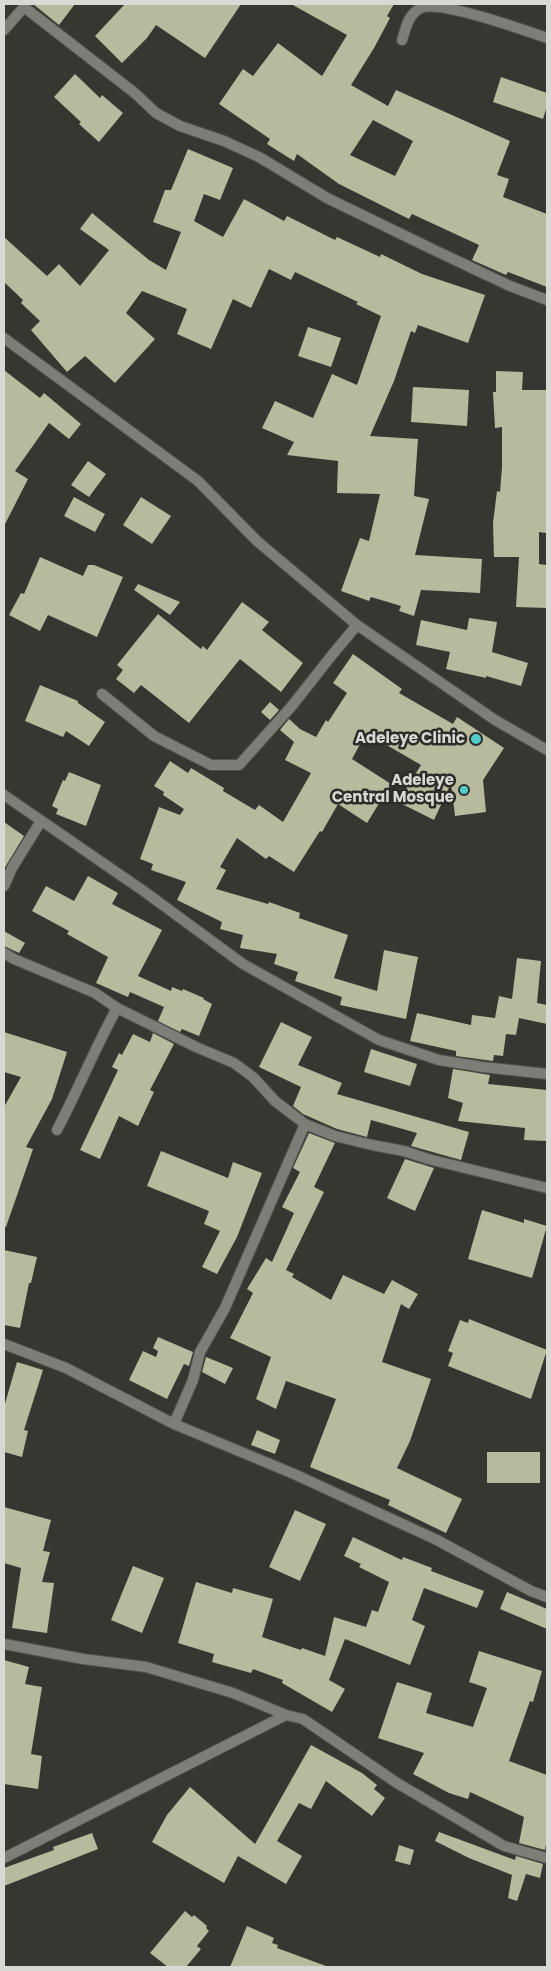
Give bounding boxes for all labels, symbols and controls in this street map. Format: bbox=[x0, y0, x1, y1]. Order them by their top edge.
place label: Adeleye Clinic bbox=[355, 730, 465, 748]
marker: Adeleye Clinic bbox=[469, 732, 483, 746]
place label: Adeleye Central Mosque bbox=[332, 772, 454, 807]
marker: Adeleye Central Mosque bbox=[458, 784, 470, 796]

